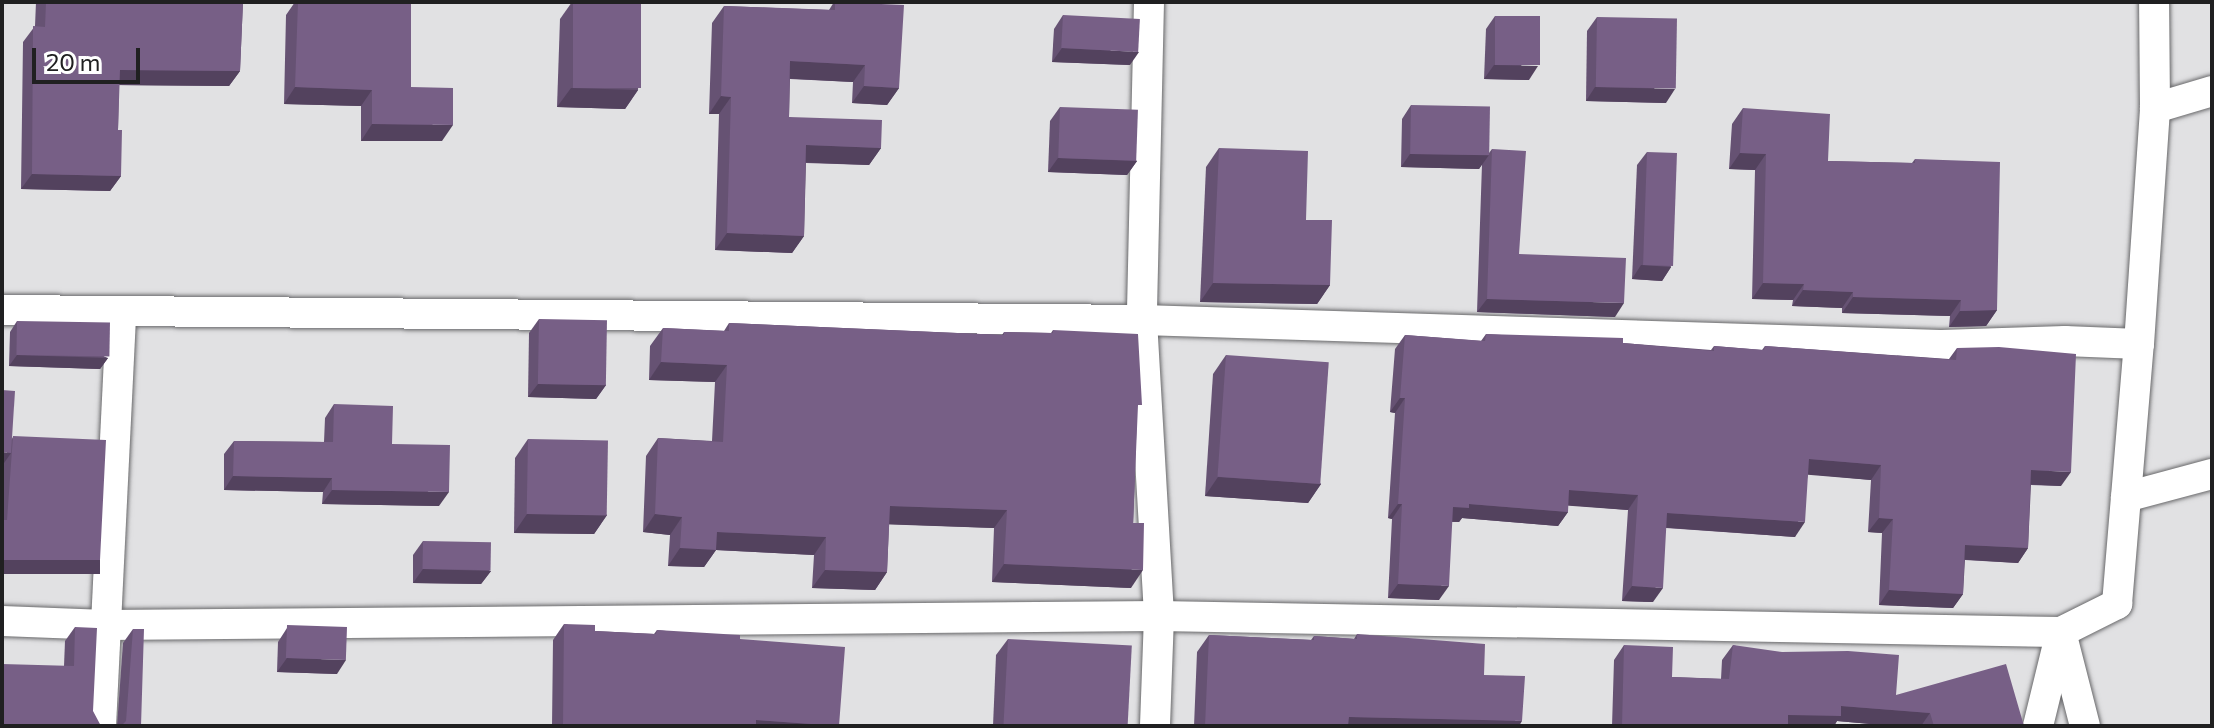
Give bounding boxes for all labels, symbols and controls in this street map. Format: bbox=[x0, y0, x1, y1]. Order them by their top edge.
scale bar bbox=[36, 32, 144, 82]
text: 20 m bbox=[46, 47, 100, 76]

